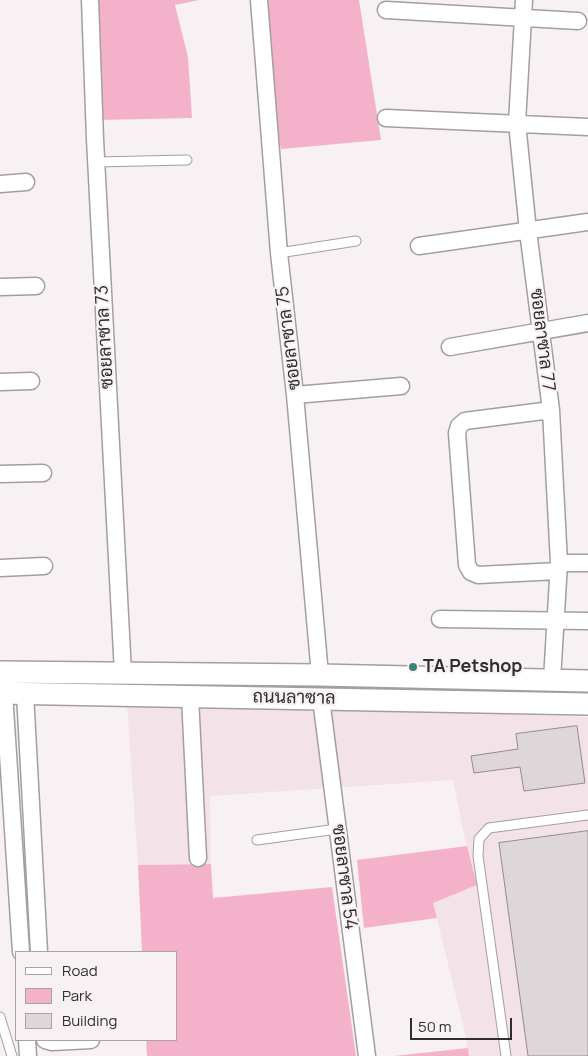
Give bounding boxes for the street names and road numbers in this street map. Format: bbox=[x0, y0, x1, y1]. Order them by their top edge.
street label: ซอยลาซาล 73 bbox=[91, 285, 119, 389]
street label: ซอยลาซาล 75 bbox=[272, 285, 306, 391]
street label: ซอยลาซาล 77 bbox=[525, 287, 559, 393]
street label: ถนนลาซาล bbox=[252, 686, 336, 710]
street label: ซอยลาซาล 54 bbox=[327, 823, 361, 931]

